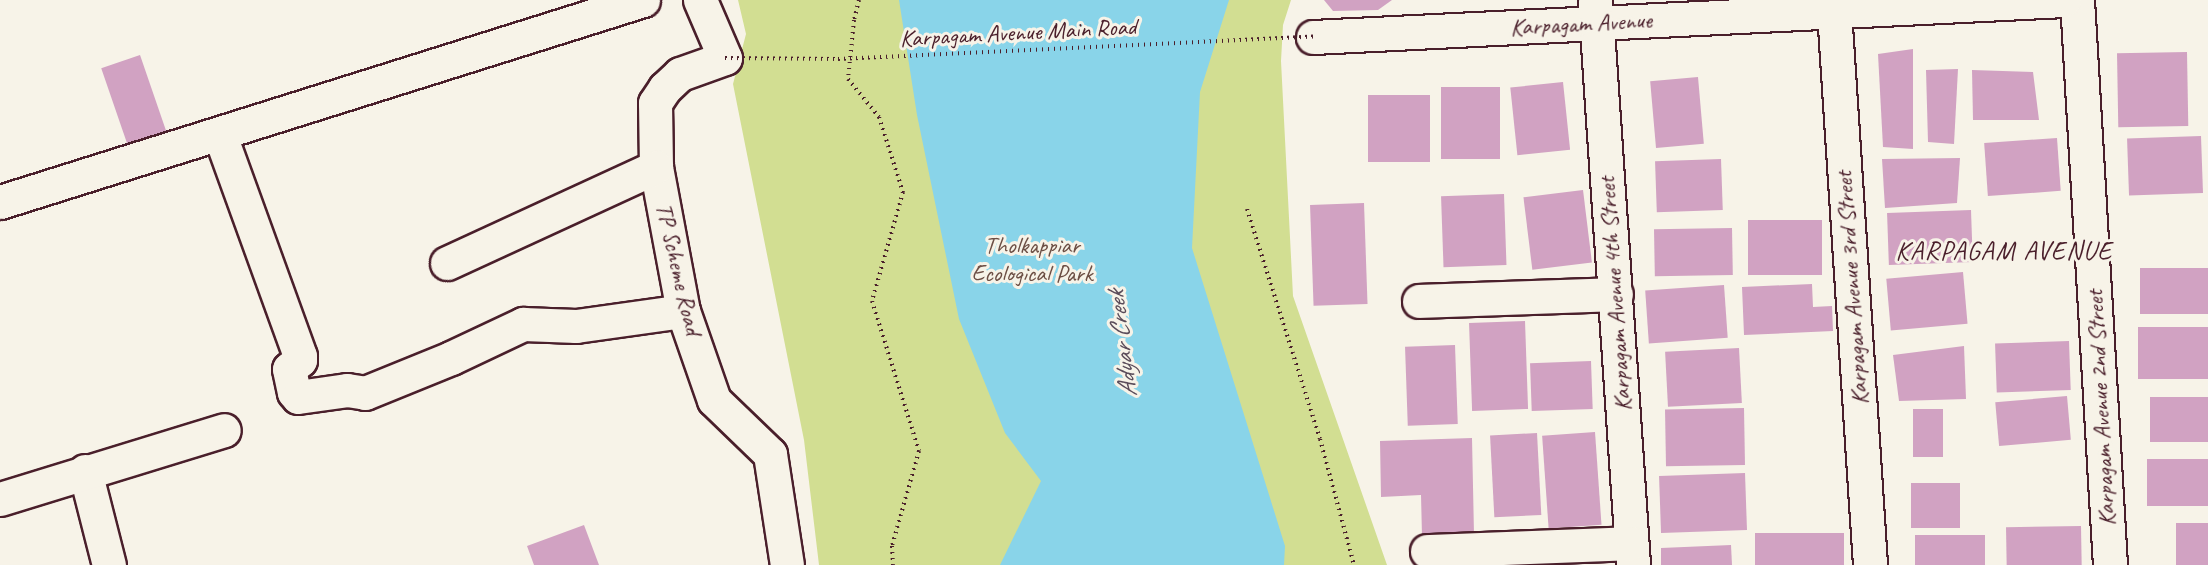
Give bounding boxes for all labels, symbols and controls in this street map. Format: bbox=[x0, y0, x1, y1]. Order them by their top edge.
street label: Karpagam Avenue bbox=[1510, 6, 1652, 42]
street label: Karpagam Avenue Main Road bbox=[899, 12, 1137, 54]
street label: Karpagam Avenue 3rd Street bbox=[1829, 170, 1875, 406]
street label: Karpagam Avenue 4th Street bbox=[1592, 176, 1638, 412]
street label: TP Scheme Road bbox=[649, 201, 707, 337]
park label: Tholkappiar Ecological Park bbox=[971, 232, 1093, 288]
district label: KARPAGAM AVENUE bbox=[1897, 235, 2111, 267]
water label: Adyar Creek bbox=[1100, 289, 1144, 399]
street label: Karpagam Avenue 2nd Street bbox=[2080, 289, 2122, 527]

